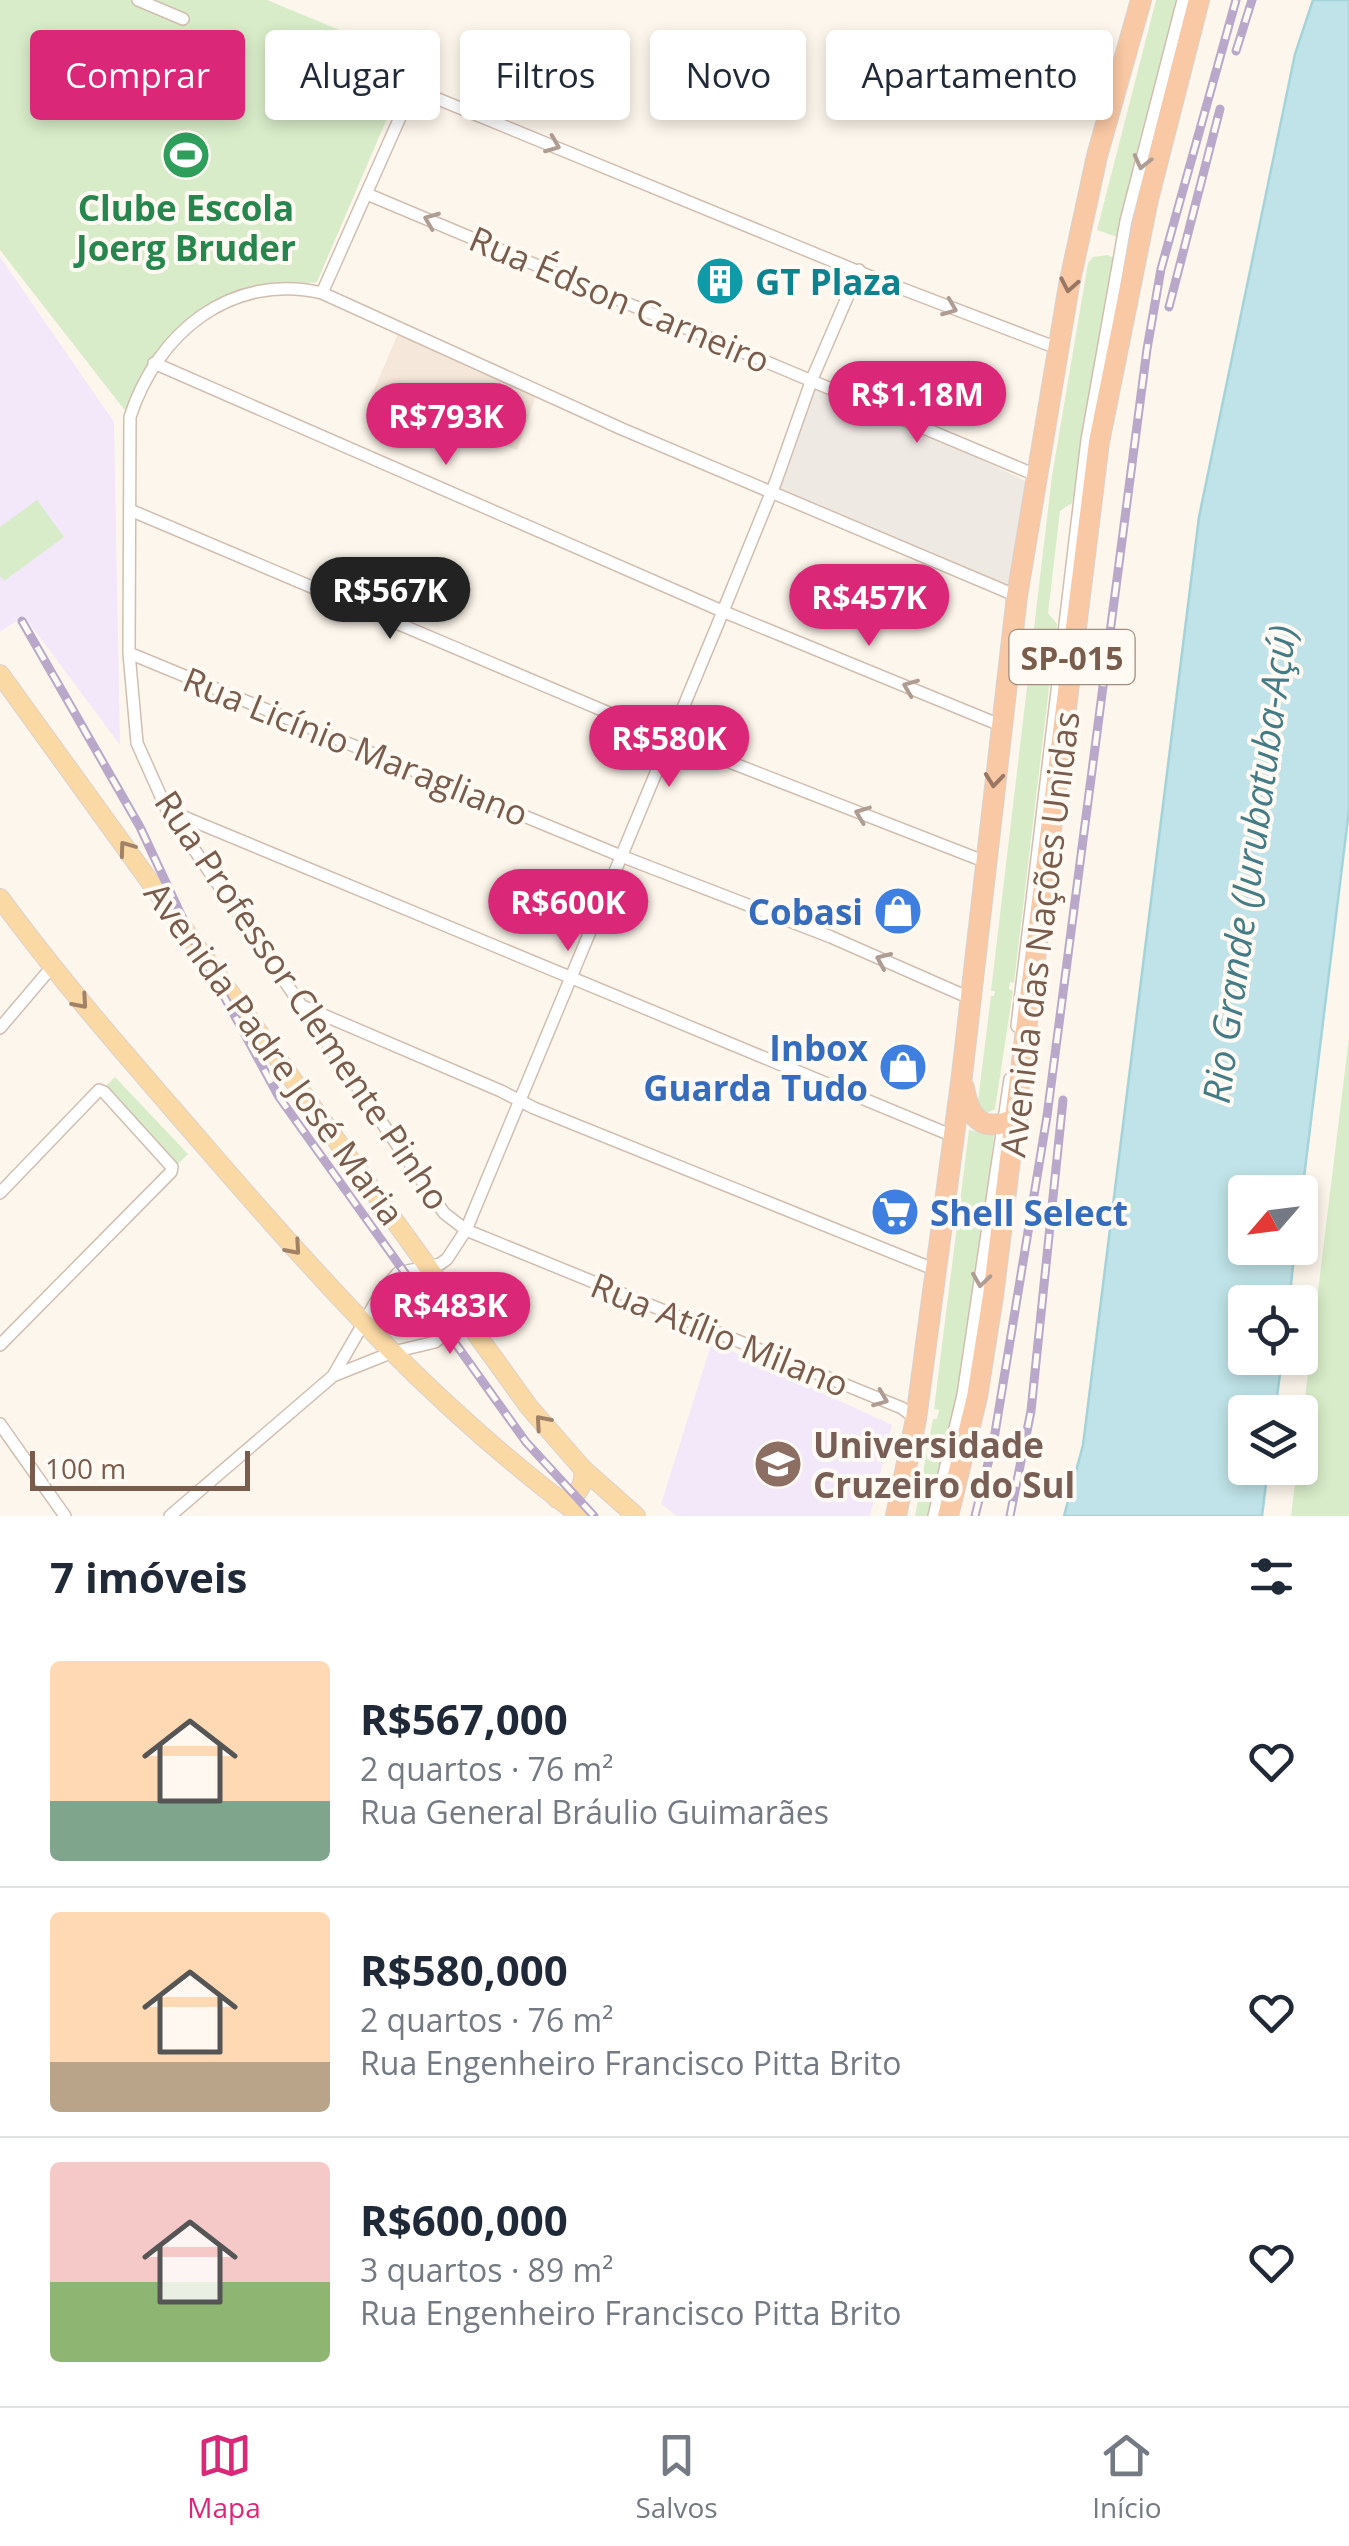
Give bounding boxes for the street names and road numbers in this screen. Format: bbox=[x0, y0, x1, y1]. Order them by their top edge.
street label: Rua Édson Carneiro bbox=[463, 214, 777, 384]
road number: SP-015 bbox=[1010, 630, 1134, 684]
street label: Rua Licínio Maragliano bbox=[177, 655, 535, 837]
street label: Avenida das Nações Unidas bbox=[988, 709, 1090, 1159]
street label: Rua Professor Clemente Pinho bbox=[145, 781, 461, 1219]
street label: Avenida Padre José Maria bbox=[134, 872, 416, 1234]
street label: Rua Atílio Milano bbox=[584, 1261, 856, 1407]

